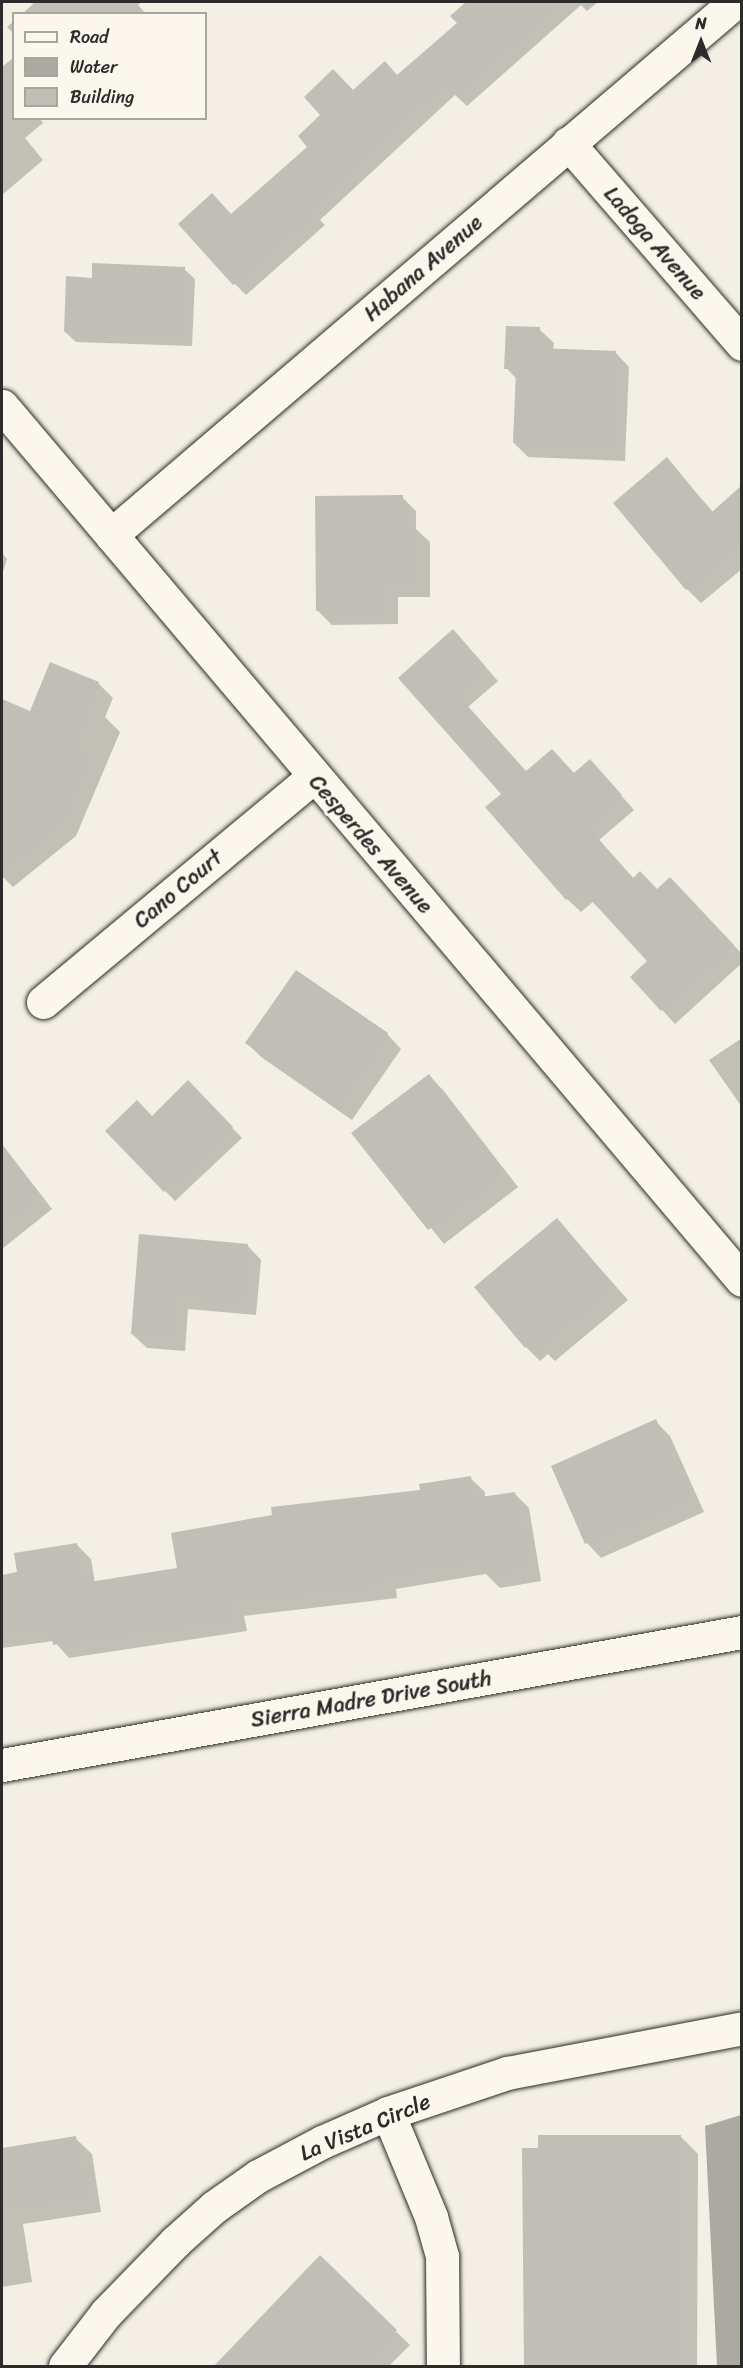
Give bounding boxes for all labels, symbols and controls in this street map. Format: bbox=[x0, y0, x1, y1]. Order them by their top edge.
text: N bbox=[695, 9, 707, 38]
legend bbox=[12, 12, 207, 120]
north arrow bbox=[671, 12, 731, 72]
text: Road bbox=[70, 21, 109, 53]
text: Water bbox=[70, 51, 117, 83]
text: Building bbox=[70, 81, 134, 113]
street label: Ladoga Avenue bbox=[598, 181, 712, 305]
street label: Habana Avenue bbox=[358, 209, 488, 327]
street label: Cesperdes Avenue bbox=[304, 769, 438, 919]
street label: Cano Court bbox=[128, 844, 228, 934]
street label: Sierra Madre Drive South bbox=[248, 1665, 494, 1733]
street label: La Vista Circle bbox=[295, 2088, 435, 2166]

